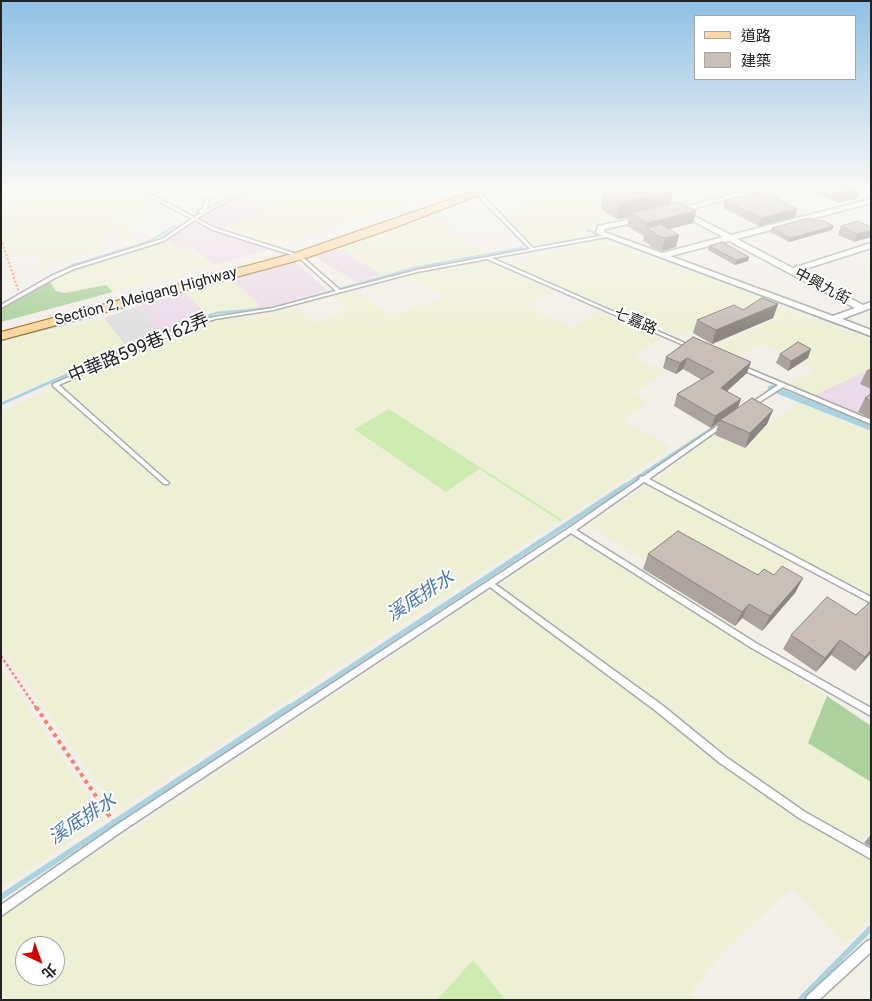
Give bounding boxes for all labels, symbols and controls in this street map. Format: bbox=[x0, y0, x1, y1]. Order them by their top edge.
legend bbox=[694, 15, 857, 80]
text: 道路 bbox=[741, 27, 771, 45]
text: 建築 bbox=[741, 52, 771, 70]
street label: Section 2, Meigang Highway bbox=[53, 264, 239, 330]
street label: 中興九街 bbox=[791, 265, 853, 309]
street label: 七嘉路 bbox=[611, 305, 659, 339]
street label: 中華路599巷162弄 bbox=[65, 310, 213, 388]
water label: 溪底排水 bbox=[383, 567, 459, 627]
water label: 溪底排水 bbox=[45, 790, 121, 850]
north arrow bbox=[15, 936, 65, 986]
text: 北 bbox=[39, 961, 60, 982]

